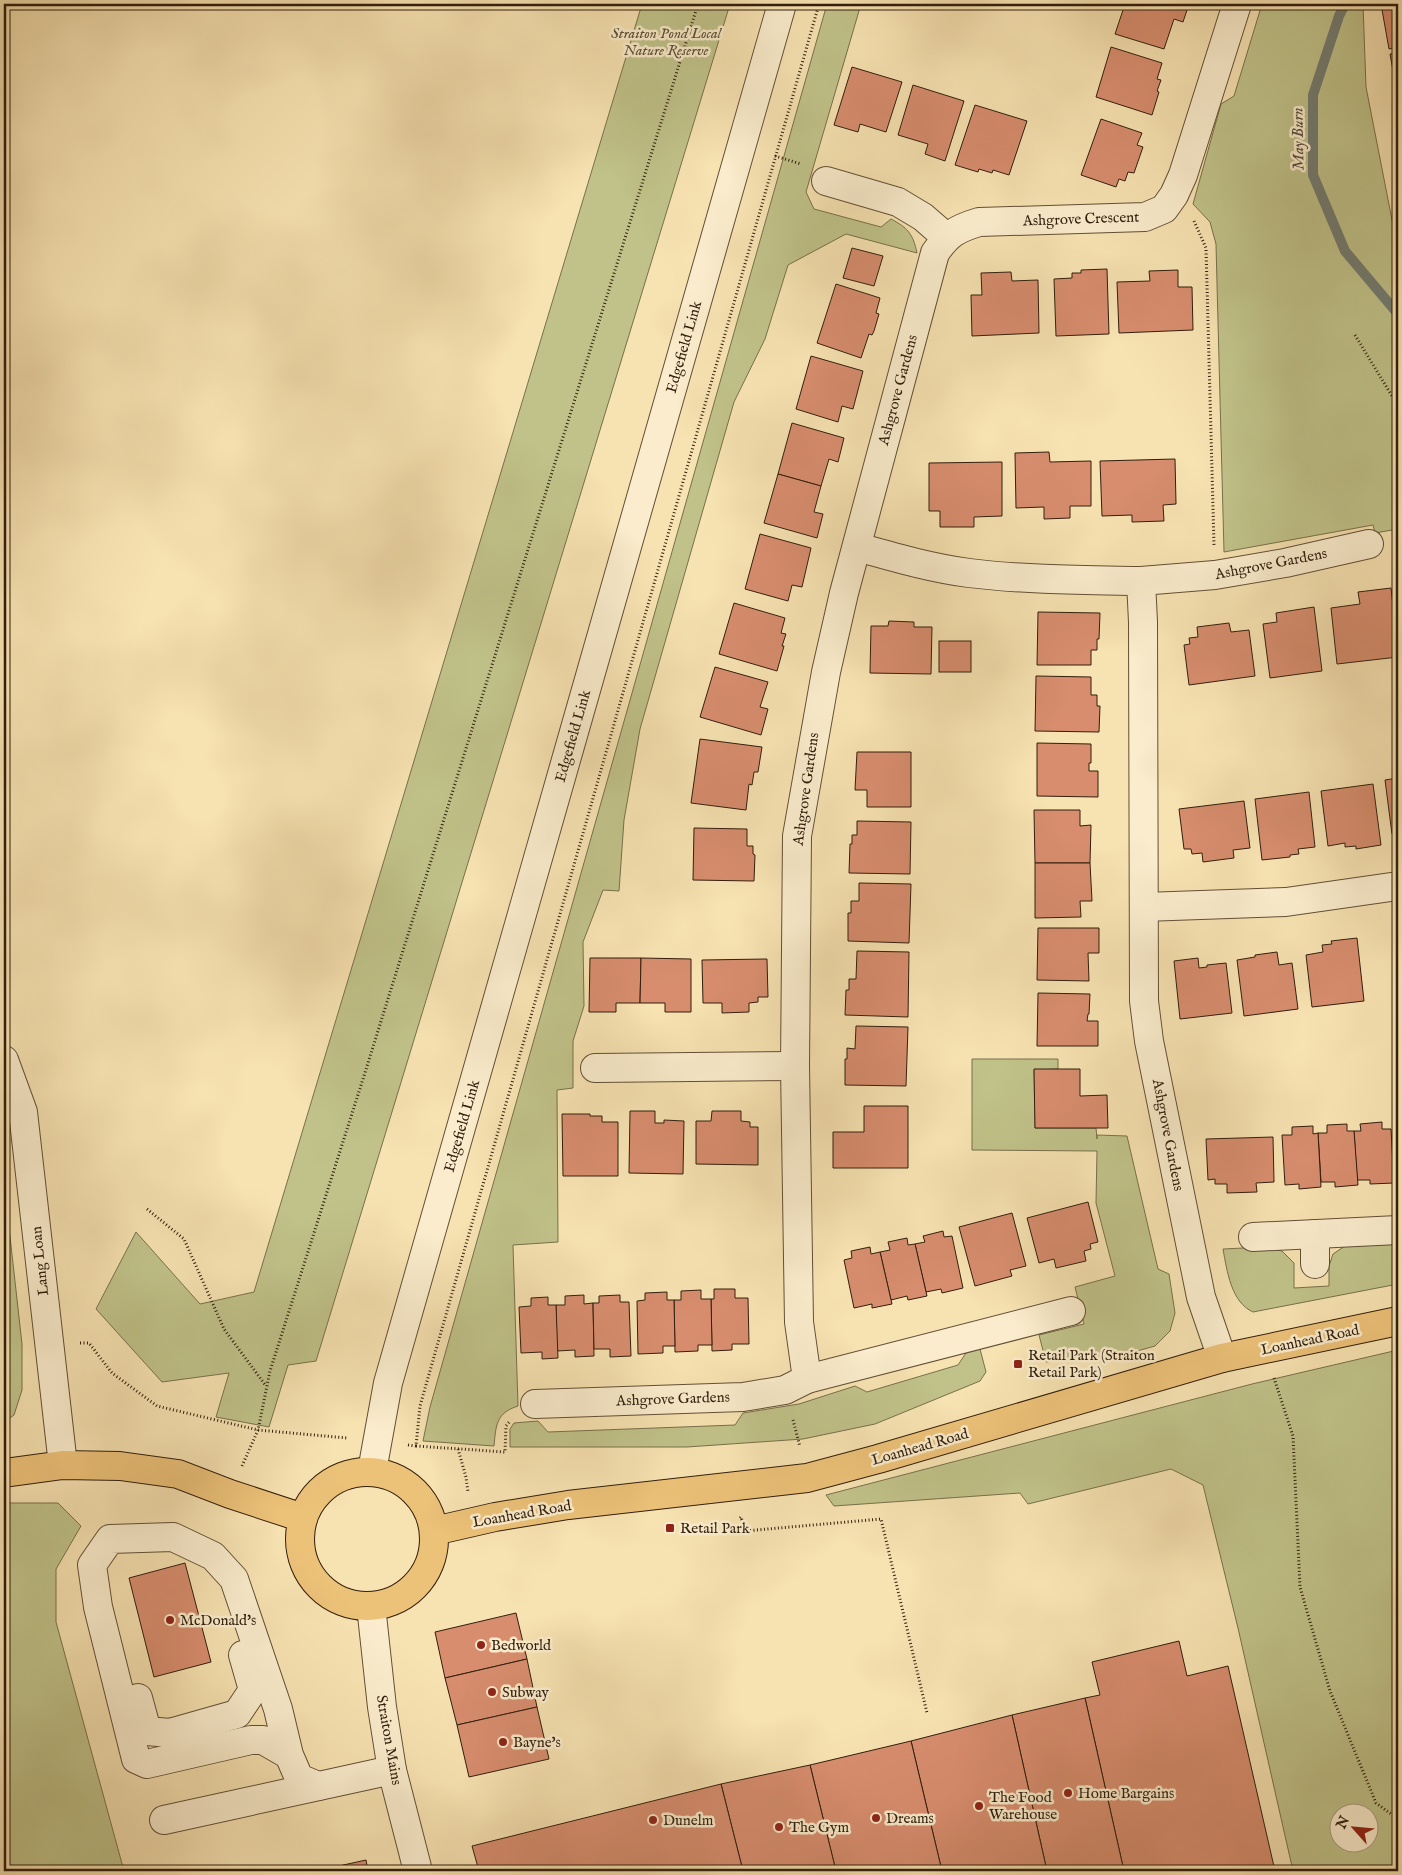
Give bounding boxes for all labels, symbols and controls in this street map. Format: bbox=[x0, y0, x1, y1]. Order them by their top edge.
park label: Straiton Pond Local Nature Reserve bbox=[611, 24, 723, 60]
water label: May Burn bbox=[1288, 107, 1310, 171]
street label: Ashgrove Crescent bbox=[1021, 207, 1140, 231]
street label: Edgefield Link bbox=[662, 298, 706, 395]
street label: Ashgrove Gardens bbox=[874, 333, 922, 448]
street label: Ashgrove Gardens bbox=[1212, 544, 1329, 584]
street label: Edgefield Link bbox=[551, 687, 595, 784]
street label: Ashgrove Gardens bbox=[789, 731, 823, 848]
street label: Ashgrove Gardens bbox=[1148, 1076, 1188, 1193]
street label: Edgefield Link bbox=[440, 1077, 484, 1174]
street label: Lang Loan bbox=[27, 1225, 53, 1297]
street label: Loanhead Road bbox=[1259, 1320, 1362, 1360]
place label: Retail Park (Straiton Retail Park) bbox=[1028, 1346, 1155, 1382]
marker: Retail Park (Straiton Retail Park) bbox=[1012, 1358, 1024, 1370]
street label: Ashgrove Gardens bbox=[615, 1388, 730, 1411]
street label: Loanhead Road bbox=[869, 1424, 972, 1470]
street label: Loanhead Road bbox=[471, 1496, 574, 1532]
place label: Retail Park bbox=[680, 1519, 751, 1538]
marker: Retail Park bbox=[664, 1522, 676, 1534]
place label: McDonald's bbox=[180, 1611, 256, 1630]
marker: McDonald's bbox=[164, 1614, 176, 1626]
place label: Bedworld bbox=[491, 1636, 552, 1655]
marker: Bedworld bbox=[475, 1639, 487, 1651]
place label: Subway bbox=[502, 1683, 549, 1702]
marker: Subway bbox=[486, 1686, 498, 1698]
street label: Straiton Mains bbox=[372, 1694, 406, 1786]
place label: Bayne's bbox=[513, 1733, 561, 1752]
marker: Bayne's bbox=[497, 1736, 509, 1748]
place label: Home Bargains bbox=[1078, 1784, 1174, 1803]
marker: Home Bargains bbox=[1062, 1787, 1074, 1799]
place label: The Food Warehouse bbox=[989, 1788, 1057, 1824]
marker: The Food Warehouse bbox=[973, 1800, 985, 1812]
north arrow bbox=[1330, 1802, 1380, 1852]
place label: Dreams bbox=[886, 1809, 934, 1828]
place label: Dunelm bbox=[663, 1811, 714, 1830]
marker: Dreams bbox=[870, 1812, 882, 1824]
text: N bbox=[1332, 1813, 1354, 1833]
marker: Dunelm bbox=[647, 1814, 659, 1826]
place label: The Gym bbox=[789, 1818, 849, 1837]
marker: The Gym bbox=[773, 1821, 785, 1833]

